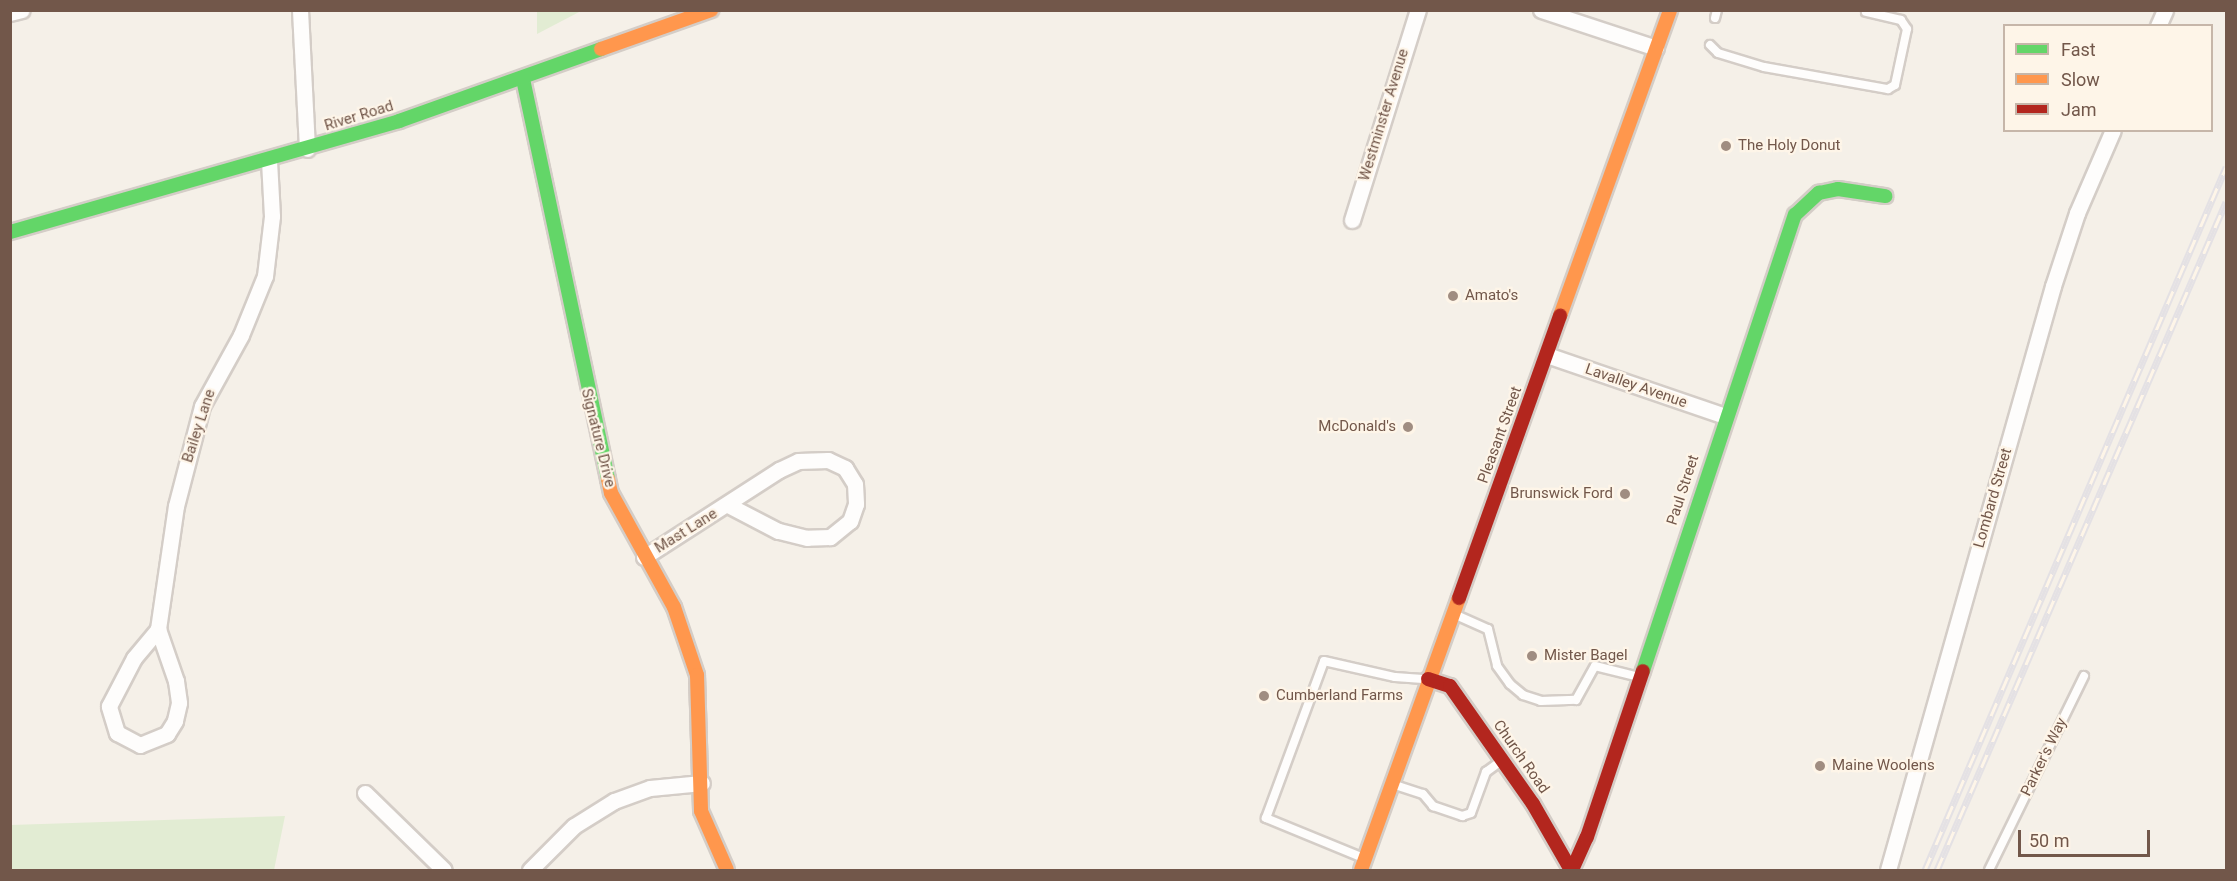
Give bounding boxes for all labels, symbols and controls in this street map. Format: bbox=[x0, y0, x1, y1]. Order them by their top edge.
legend bbox=[2003, 24, 2213, 132]
text: Fast bbox=[2061, 39, 2096, 60]
street label: Westminster Avenue bbox=[1355, 47, 1413, 183]
text: Slow bbox=[2061, 69, 2100, 90]
street label: River Road bbox=[322, 97, 396, 135]
text: Jam bbox=[2061, 99, 2097, 120]
place label: The Holy Donut bbox=[1738, 137, 1840, 155]
marker: The Holy Donut bbox=[1719, 139, 1733, 153]
place label: Amato's bbox=[1465, 287, 1518, 305]
marker: Amato's bbox=[1446, 289, 1460, 303]
street label: Lavalley Avenue bbox=[1583, 360, 1689, 412]
street label: Pleasant Street bbox=[1474, 384, 1526, 486]
street label: Bailey Lane bbox=[179, 387, 219, 465]
street label: Signature Drive bbox=[577, 387, 619, 489]
place label: McDonald's bbox=[1318, 418, 1396, 436]
marker: McDonald's bbox=[1401, 420, 1415, 434]
street label: Lombard Street bbox=[1970, 446, 2016, 550]
street label: Paul Street bbox=[1663, 453, 1703, 527]
place label: Brunswick Ford bbox=[1510, 485, 1613, 503]
marker: Brunswick Ford bbox=[1618, 487, 1632, 501]
street label: Mast Lane bbox=[652, 505, 720, 557]
place label: Mister Bagel bbox=[1544, 647, 1628, 665]
marker: Mister Bagel bbox=[1525, 649, 1539, 663]
place label: Cumberland Farms bbox=[1276, 687, 1403, 705]
marker: Cumberland Farms bbox=[1257, 689, 1271, 703]
street label: Parker's Way bbox=[2017, 715, 2071, 799]
street label: Church Road bbox=[1489, 717, 1553, 797]
place label: Maine Woolens bbox=[1832, 757, 1935, 775]
marker: Maine Woolens bbox=[1813, 759, 1827, 773]
scale bar bbox=[2021, 818, 2153, 856]
text: 50 m bbox=[2029, 830, 2069, 851]

